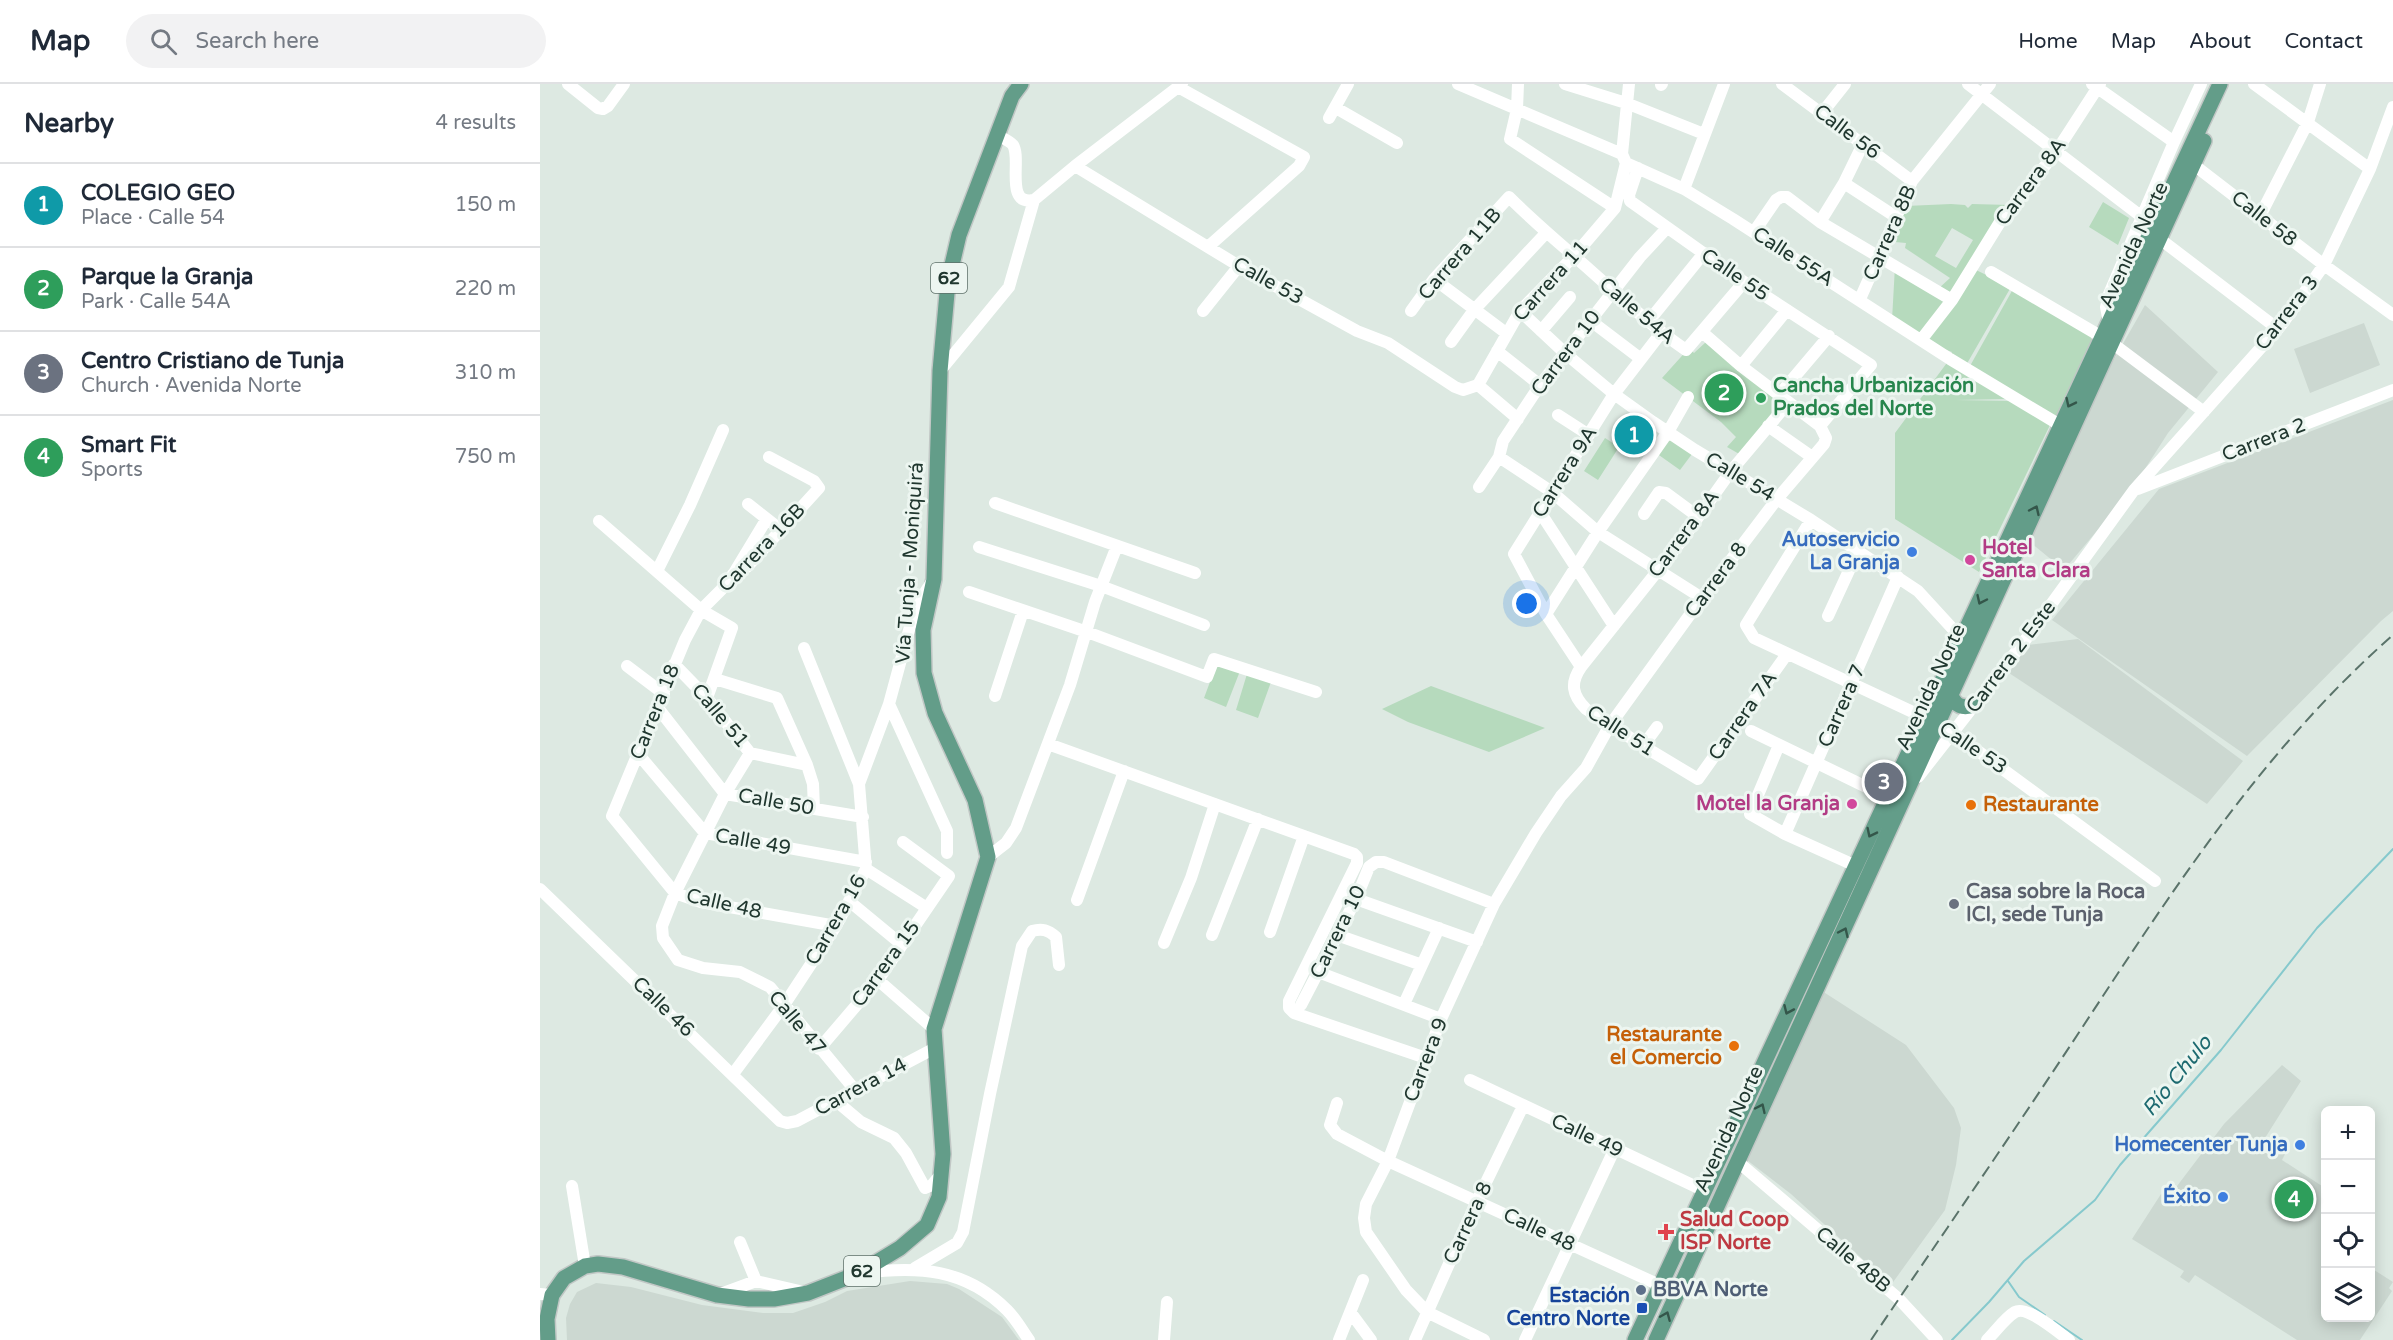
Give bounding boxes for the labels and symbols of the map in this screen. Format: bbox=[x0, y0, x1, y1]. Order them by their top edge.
street label: Calle 56 bbox=[1809, 99, 1885, 165]
street label: Carrera 8A bbox=[1990, 134, 2072, 230]
street label: Avenida Norte bbox=[2094, 178, 2174, 312]
street label: Carrera 8B bbox=[1858, 182, 1922, 284]
street label: Calle 58 bbox=[2226, 186, 2302, 252]
street label: Carrera 11B bbox=[1413, 203, 1507, 305]
street label: Calle 55A bbox=[1748, 222, 1838, 292]
street label: Carrera 11 bbox=[1508, 236, 1594, 326]
street label: Calle 55 bbox=[1696, 244, 1774, 306]
street label: Calle 53 bbox=[1229, 252, 1307, 310]
road number: 62 bbox=[931, 263, 967, 293]
street label: Carrera 3 bbox=[2250, 271, 2324, 355]
street label: Calle 54A bbox=[1594, 272, 1680, 350]
street label: Carrera 10 bbox=[1526, 306, 1606, 400]
pin: 2 bbox=[1704, 370, 1744, 416]
place label: Cancha Urbanización Prados del Norte bbox=[1773, 374, 1974, 421]
marker: Cancha Urbanización Prados del Norte bbox=[1754, 391, 1768, 405]
one-way arrow bbox=[2066, 397, 2078, 408]
pin: 1 bbox=[1614, 412, 1654, 458]
street label: Carrera 2 bbox=[2219, 413, 2309, 467]
street label: Carrera 9A bbox=[1528, 422, 1602, 522]
street label: Calle 54 bbox=[1701, 447, 1779, 507]
street label: Vía Tunja - Moniquirá bbox=[891, 461, 929, 665]
street label: Carrera 8A bbox=[1643, 486, 1725, 582]
street label: Carrera 16B bbox=[714, 498, 810, 598]
one-way arrow bbox=[2028, 505, 2040, 516]
place label: Autoservicio La Granja bbox=[1782, 528, 1900, 575]
place label: Hotel Santa Clara bbox=[1982, 536, 2091, 583]
street label: Carrera 8 bbox=[1680, 538, 1752, 622]
marker: Autoservicio La Granja bbox=[1905, 545, 1919, 559]
marker: Hotel Santa Clara bbox=[1963, 553, 1977, 567]
your location bbox=[1512, 589, 1541, 618]
one-way arrow bbox=[1976, 593, 1988, 604]
street label: Carrera 2 Este bbox=[1961, 596, 2061, 718]
street label: Avenida Norte bbox=[1891, 620, 1971, 754]
street label: Carrera 18 bbox=[625, 661, 685, 763]
street label: Carrera 7 bbox=[1813, 661, 1871, 751]
street label: Carrera 7A bbox=[1704, 667, 1782, 765]
street label: Calle 51 bbox=[686, 679, 754, 753]
street label: Calle 51 bbox=[1582, 700, 1660, 762]
street label: Calle 53 bbox=[1934, 717, 2012, 779]
pin: 3 bbox=[1864, 760, 1904, 804]
street label: Calle 50 bbox=[736, 784, 816, 820]
place label: Motel la Granja bbox=[1696, 792, 1840, 816]
place label: Restaurante bbox=[1983, 793, 2099, 817]
marker: Motel la Granja bbox=[1845, 797, 1859, 811]
marker: Restaurante bbox=[1964, 798, 1978, 812]
street label: Calle 49 bbox=[713, 824, 793, 860]
one-way arrow bbox=[1867, 827, 1879, 838]
street label: Carrera 16 bbox=[800, 870, 872, 970]
place label: Casa sobre la Roca ICI, sede Tunja bbox=[1966, 880, 2145, 927]
street label: Carrera 10 bbox=[1305, 881, 1371, 983]
street label: Calle 48 bbox=[684, 884, 764, 924]
marker: Casa sobre la Roca ICI, sede Tunja bbox=[1947, 897, 1961, 911]
street label: Carrera 15 bbox=[847, 916, 925, 1012]
one-way arrow bbox=[1836, 927, 1848, 938]
street label: Calle 46 bbox=[627, 972, 699, 1042]
street label: Calle 47 bbox=[763, 986, 831, 1060]
one-way arrow bbox=[1783, 1003, 1795, 1014]
street label: Carrera 9 bbox=[1399, 1015, 1453, 1105]
place label: Restaurante el Comercio bbox=[1606, 1023, 1722, 1070]
water label: Río Chulo bbox=[2137, 1030, 2218, 1121]
marker: Restaurante el Comercio bbox=[1727, 1039, 1741, 1053]
street label: Carrera 14 bbox=[811, 1053, 911, 1121]
street label: Avenida Norte bbox=[1689, 1062, 1769, 1196]
one-way arrow bbox=[1754, 1104, 1766, 1115]
street label: Calle 49 bbox=[1547, 1109, 1627, 1163]
place label: Homecenter Tunja bbox=[2114, 1133, 2288, 1157]
marker: Homecenter Tunja bbox=[2293, 1138, 2307, 1152]
pin: 4 bbox=[2274, 1176, 2314, 1222]
street label: Carrera 8 bbox=[1438, 1178, 1498, 1268]
place label: Éxito bbox=[2163, 1183, 2211, 1209]
marker: Éxito bbox=[2216, 1190, 2230, 1204]
street label: Calle 48 bbox=[1499, 1203, 1579, 1257]
place label: Salud Coop ISP Norte bbox=[1680, 1208, 1789, 1255]
street label: Calle 48B bbox=[1811, 1222, 1895, 1298]
marker: Salud Coop ISP Norte bbox=[1657, 1223, 1675, 1241]
road number: 62 bbox=[844, 1256, 880, 1286]
place label: BBVA Norte bbox=[1653, 1278, 1768, 1302]
marker: BBVA Norte bbox=[1634, 1283, 1648, 1297]
place label: Estación Centro Norte bbox=[1506, 1284, 1630, 1331]
marker: Estación Centro Norte bbox=[1635, 1301, 1649, 1315]
one-way arrow bbox=[1659, 1312, 1671, 1323]

